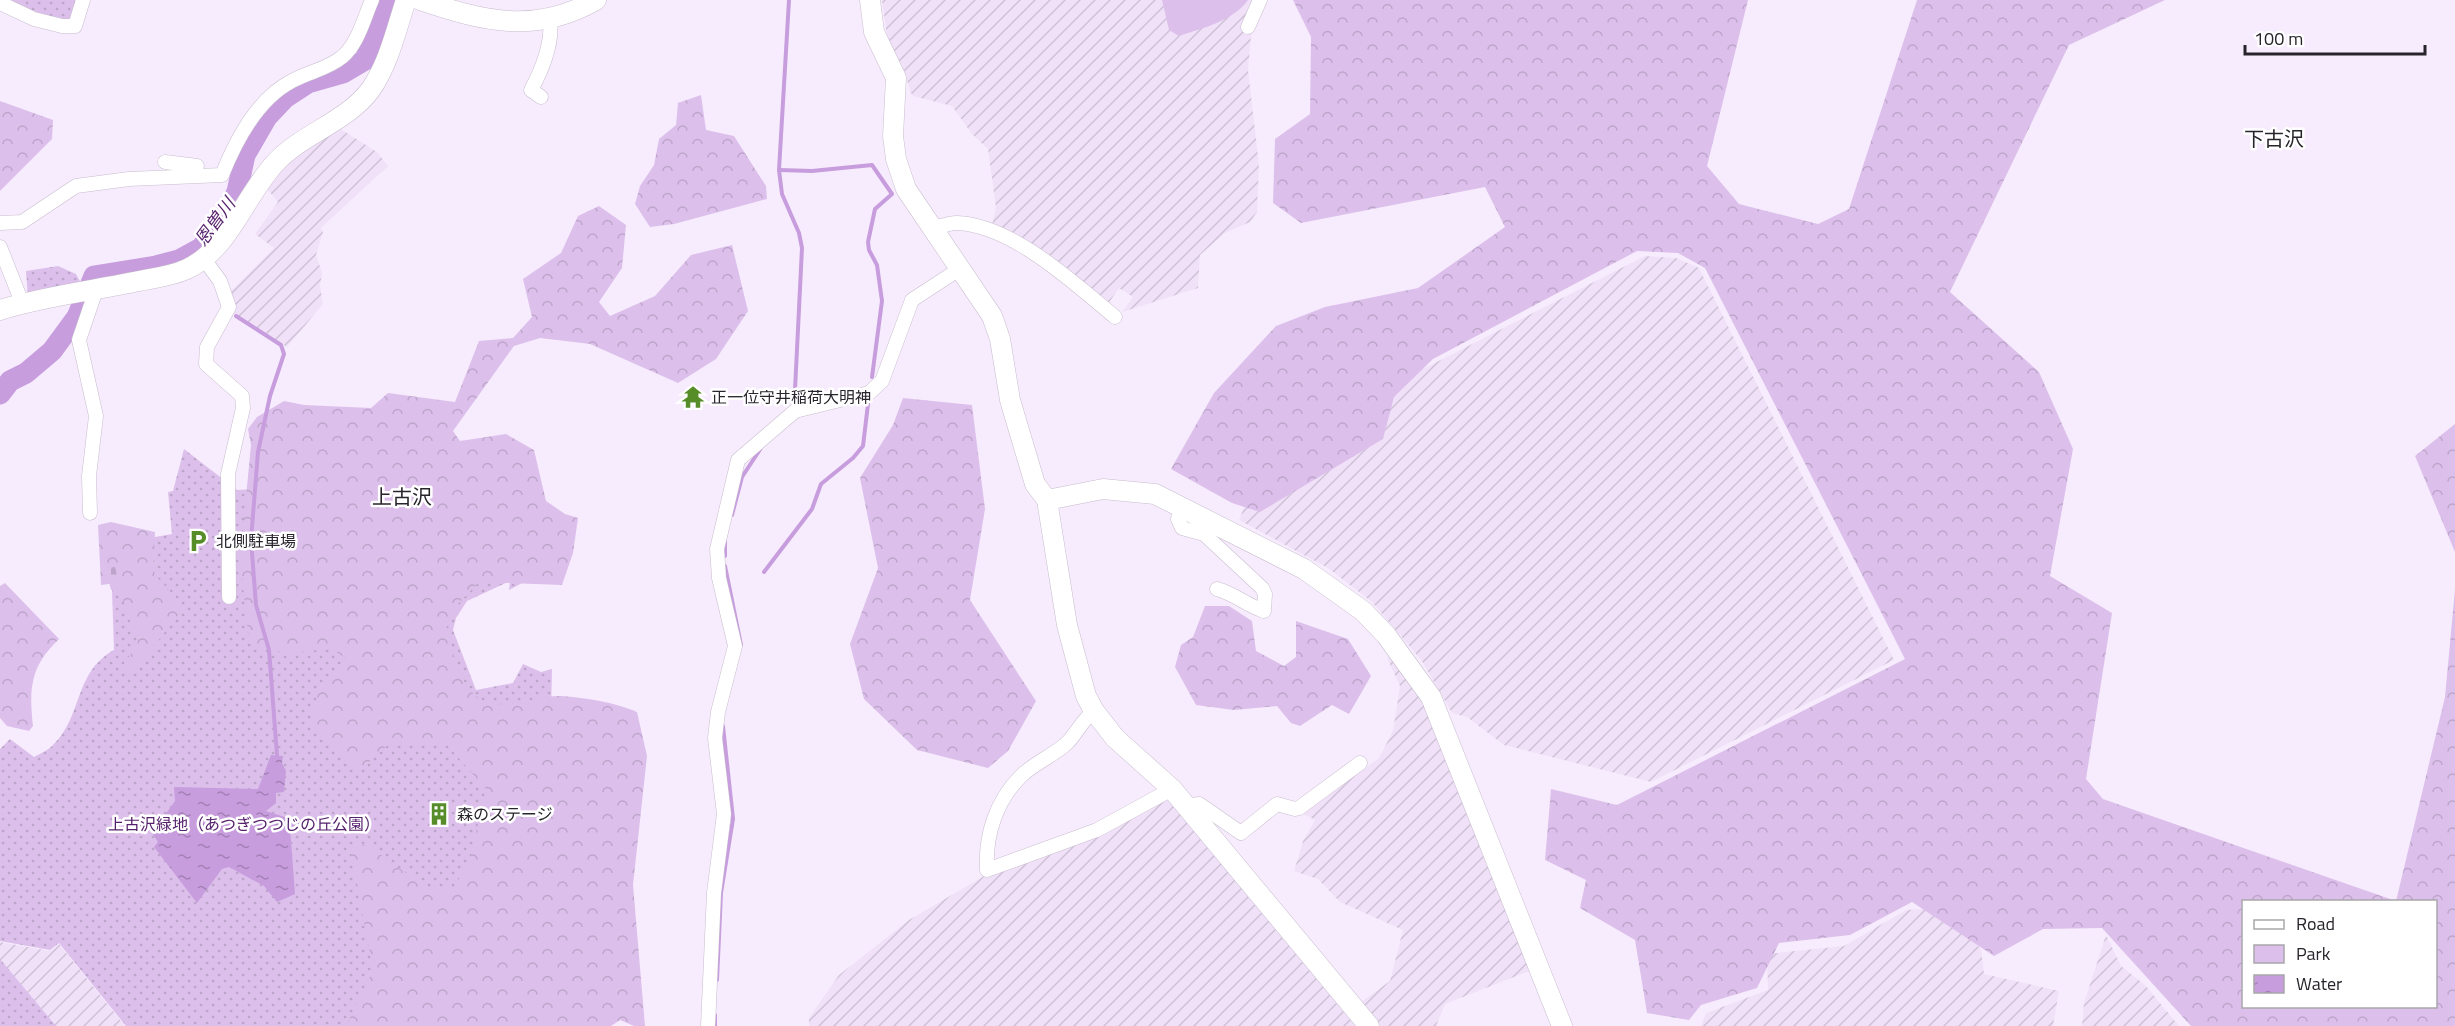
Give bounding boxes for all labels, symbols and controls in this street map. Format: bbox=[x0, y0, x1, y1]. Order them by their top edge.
scale bar bbox=[2245, 18, 2425, 56]
text: 100 m bbox=[2254, 25, 2303, 52]
district label: 下古沢 bbox=[2244, 123, 2304, 154]
water label: 恩曽川 bbox=[188, 190, 243, 251]
temple icon: 正一位守井稲荷大明神 bbox=[680, 384, 706, 410]
place label: 正一位守井稲荷大明神 bbox=[711, 385, 871, 409]
district label: 上古沢 bbox=[372, 481, 432, 512]
parking icon: 北側駐車場 bbox=[185, 528, 211, 554]
place label: 北側駐車場 bbox=[216, 529, 296, 553]
building icon: 森のステージ bbox=[426, 801, 452, 827]
place label: 森のステージ bbox=[457, 802, 553, 826]
park label: 上古沢緑地（あつぎつつじの丘公園） bbox=[108, 812, 380, 836]
legend bbox=[2242, 900, 2437, 1008]
text: Road bbox=[2296, 910, 2335, 937]
text: Park bbox=[2296, 940, 2331, 967]
text: Water bbox=[2296, 970, 2342, 997]

